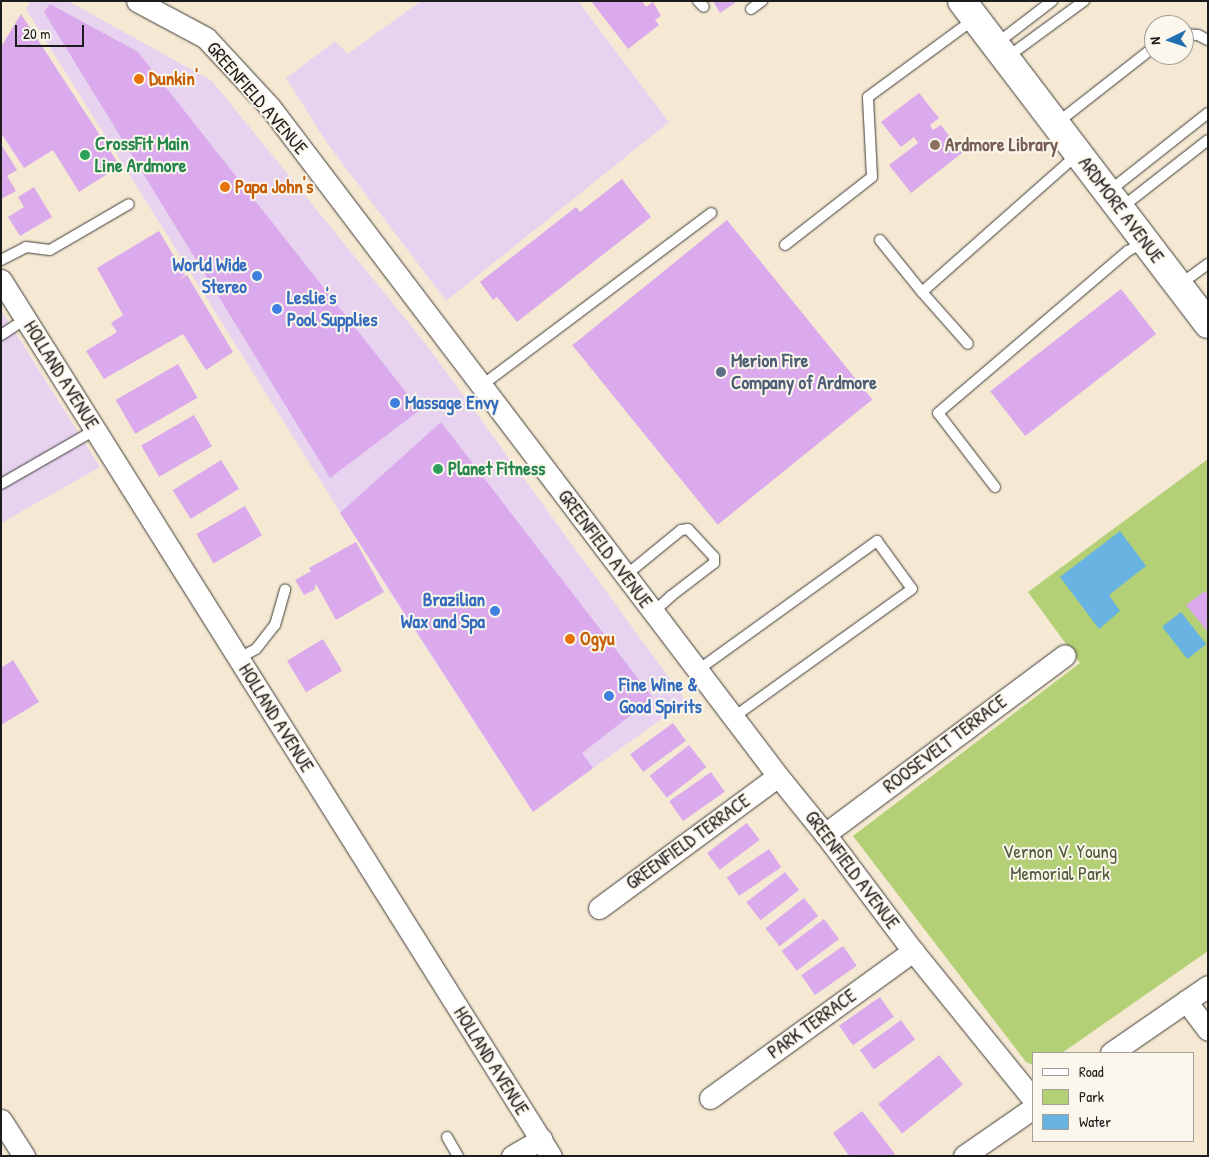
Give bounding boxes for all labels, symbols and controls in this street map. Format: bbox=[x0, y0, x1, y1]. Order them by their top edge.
scale bar bbox=[18, 15, 86, 47]
north arrow bbox=[1144, 15, 1194, 65]
text: 20 m bbox=[23, 23, 50, 44]
street label: GREENFIELD AVENUE bbox=[202, 37, 312, 159]
text: N bbox=[1145, 37, 1164, 45]
place label: Dunkin' bbox=[149, 68, 198, 90]
marker: Dunkin' bbox=[133, 73, 145, 85]
place label: CrossFit Main Line Ardmore bbox=[95, 133, 189, 177]
place label: Ardmore Library bbox=[945, 134, 1058, 156]
marker: Ardmore Library bbox=[929, 139, 941, 151]
marker: CrossFit Main Line Ardmore bbox=[79, 149, 91, 161]
street label: ARDMORE AVENUE bbox=[1074, 152, 1168, 268]
place label: Papa John's bbox=[235, 176, 313, 198]
marker: Papa John's bbox=[219, 181, 231, 193]
place label: World Wide Stereo bbox=[173, 254, 247, 298]
marker: World Wide Stereo bbox=[251, 270, 263, 282]
place label: Leslie's Pool Supplies bbox=[287, 287, 378, 331]
marker: Leslie's Pool Supplies bbox=[271, 303, 283, 315]
street label: HOLLAND AVENUE bbox=[19, 317, 103, 433]
place label: Merion Fire Company of Ardmore bbox=[731, 350, 877, 394]
marker: Merion Fire Company of Ardmore bbox=[715, 366, 727, 378]
place label: Massage Envy bbox=[405, 392, 499, 414]
marker: Massage Envy bbox=[389, 397, 401, 409]
place label: Planet Fitness bbox=[448, 458, 545, 480]
marker: Planet Fitness bbox=[432, 463, 444, 475]
street label: GREENFIELD AVENUE bbox=[553, 485, 657, 613]
place label: Brazilian Wax and Spa bbox=[401, 589, 485, 633]
marker: Brazilian Wax and Spa bbox=[489, 605, 501, 617]
place label: Ogyu bbox=[580, 628, 615, 650]
marker: Ogyu bbox=[564, 633, 576, 645]
street label: HOLLAND AVENUE bbox=[234, 660, 318, 776]
place label: Fine Wine & Good Spirits bbox=[619, 674, 702, 718]
marker: Fine Wine & Good Spirits bbox=[603, 690, 615, 702]
street label: ROOSEVELT TERRACE bbox=[879, 690, 1011, 798]
street label: GREENFIELD TERRACE bbox=[622, 789, 754, 895]
street label: GREENFIELD AVENUE bbox=[800, 806, 904, 934]
park label: Vernon V. Young Memorial Park bbox=[1003, 841, 1117, 885]
street label: PARK TERRACE bbox=[763, 984, 861, 1064]
street label: HOLLAND AVENUE bbox=[449, 1003, 533, 1119]
legend bbox=[1032, 1052, 1194, 1142]
text: Road bbox=[1079, 1061, 1104, 1082]
text: Park bbox=[1079, 1086, 1104, 1107]
text: Water bbox=[1079, 1111, 1111, 1132]

